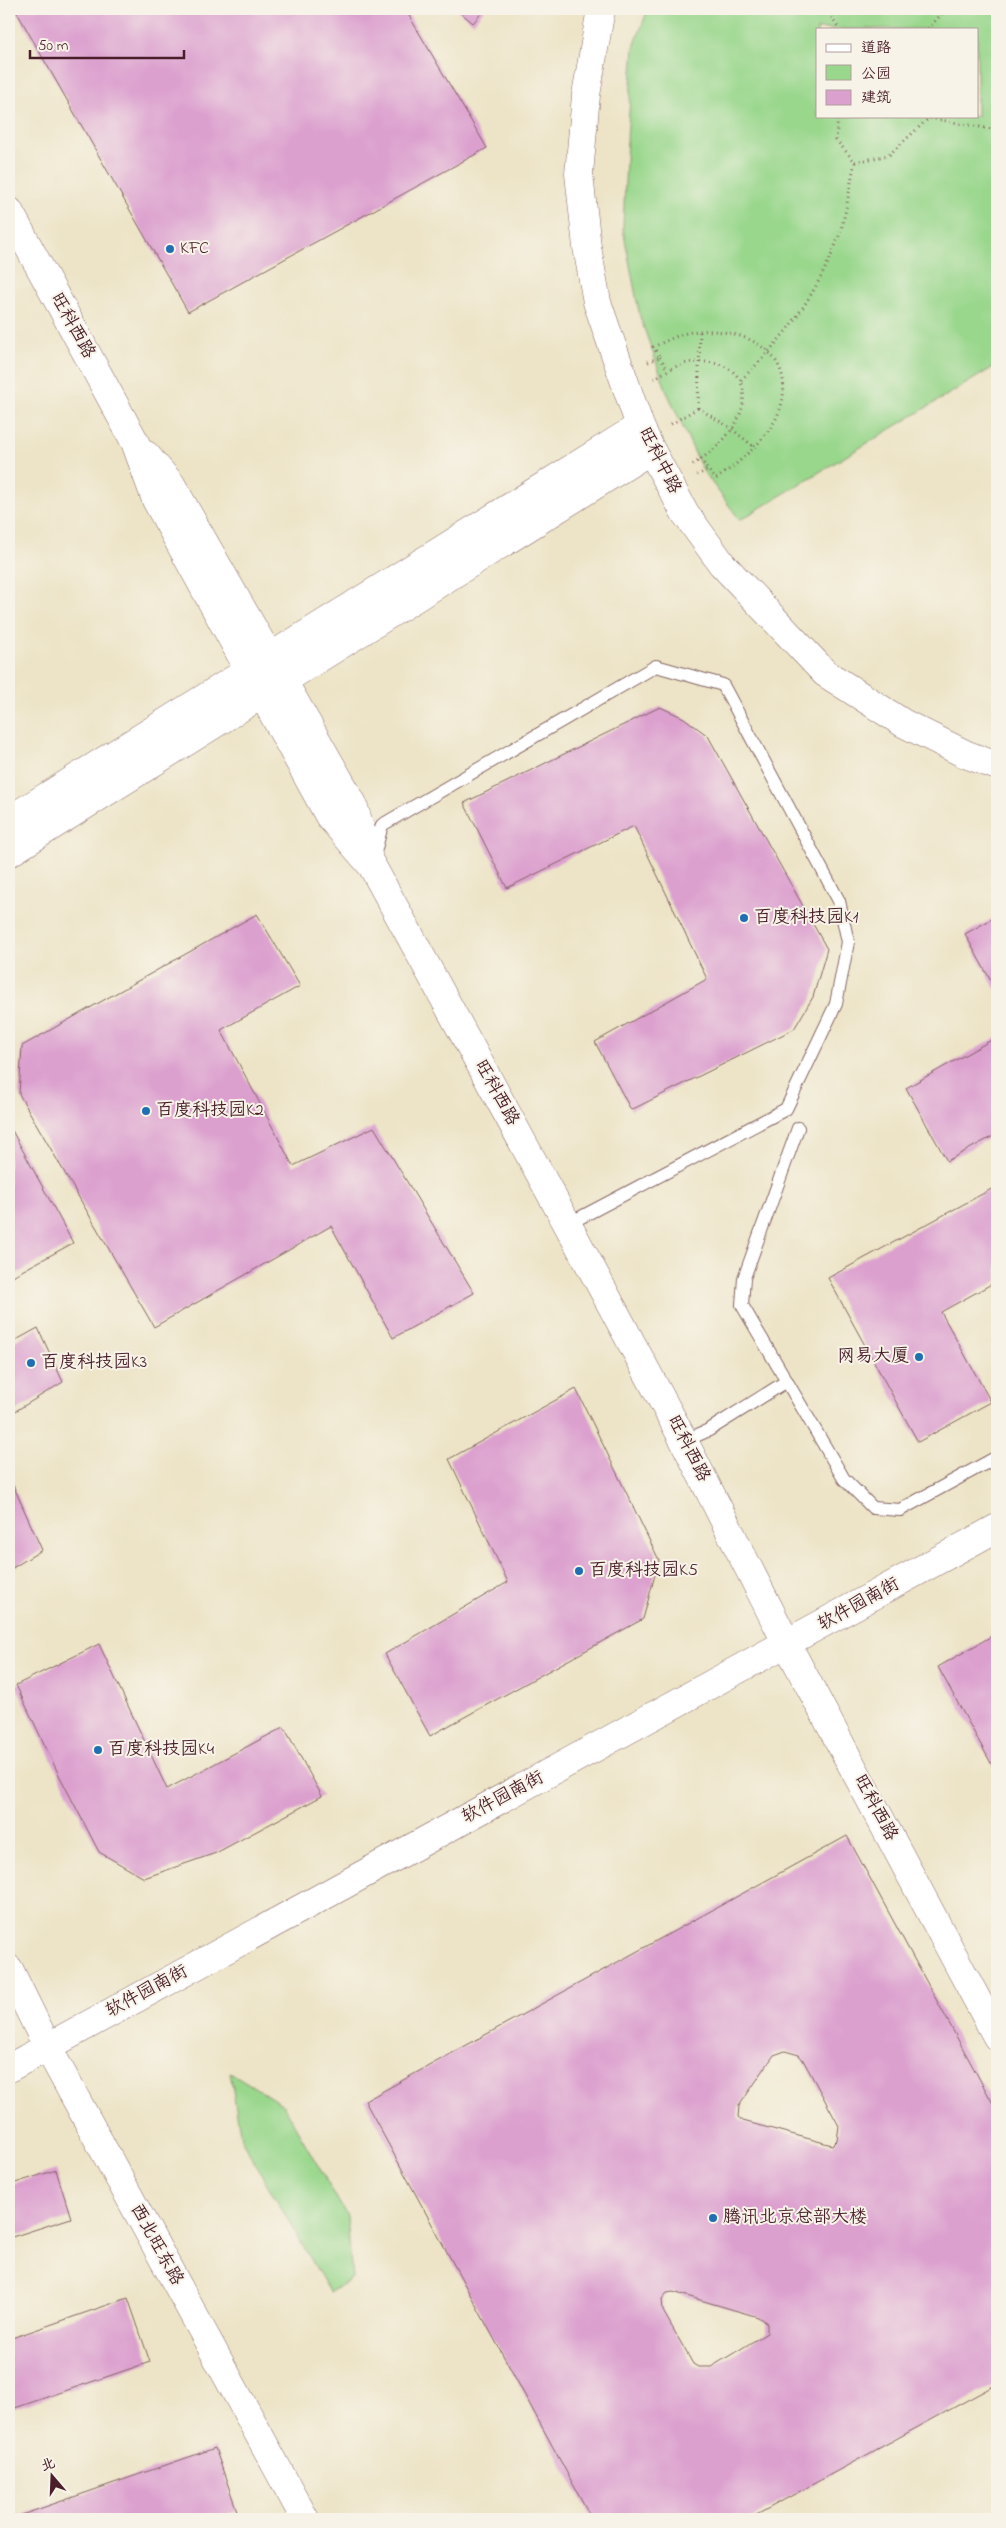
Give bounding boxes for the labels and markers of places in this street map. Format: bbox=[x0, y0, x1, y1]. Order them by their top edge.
place label: KFC bbox=[180, 236, 209, 262]
marker: KFC bbox=[164, 243, 176, 255]
place label: 百度科技园K1 bbox=[754, 905, 859, 931]
marker: 百度科技园K1 bbox=[738, 912, 750, 924]
place label: 百度科技园K2 bbox=[156, 1098, 264, 1124]
marker: 百度科技园K2 bbox=[140, 1105, 152, 1117]
place label: 网易大厦 bbox=[837, 1344, 909, 1370]
place label: 百度科技园K3 bbox=[41, 1350, 147, 1376]
marker: 网易大厦 bbox=[913, 1351, 925, 1363]
marker: 百度科技园K3 bbox=[25, 1357, 37, 1369]
place label: 百度科技园K5 bbox=[589, 1558, 698, 1584]
marker: 百度科技园K5 bbox=[573, 1565, 585, 1577]
place label: 百度科技园K4 bbox=[108, 1737, 215, 1763]
marker: 百度科技园K4 bbox=[92, 1744, 104, 1756]
place label: 腾讯北京总部大楼 bbox=[723, 2205, 867, 2231]
marker: 腾讯北京总部大楼 bbox=[707, 2212, 719, 2224]

